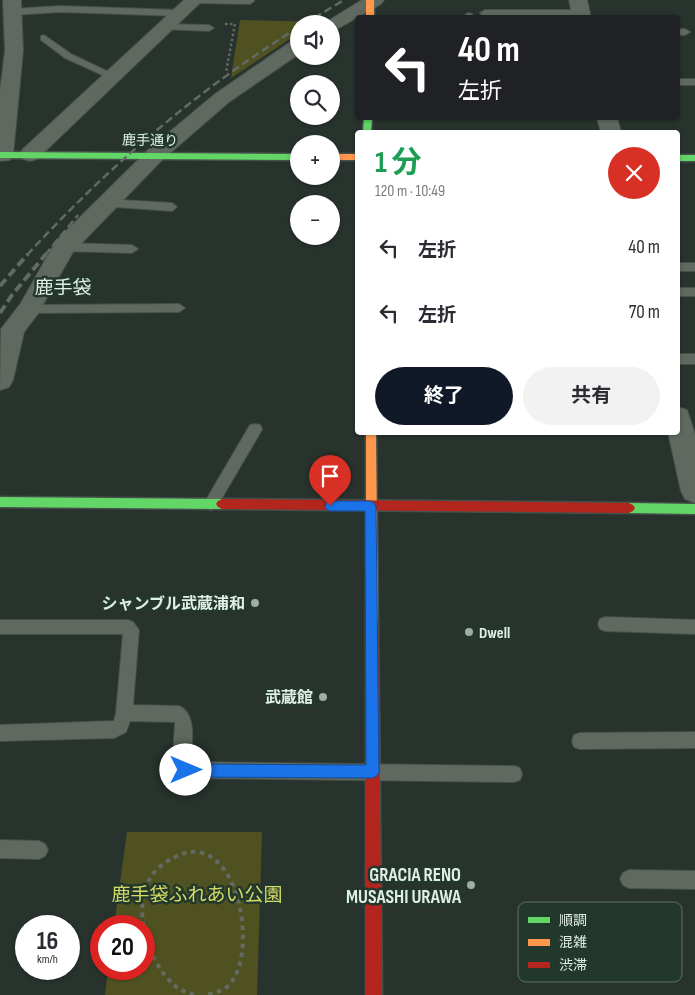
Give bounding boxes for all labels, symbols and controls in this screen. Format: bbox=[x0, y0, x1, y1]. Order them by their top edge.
map controls bbox=[290, 15, 340, 245]
button: sound bbox=[290, 15, 340, 65]
text: 40 m bbox=[458, 29, 520, 72]
icon: left bbox=[375, 35, 440, 100]
button: search bbox=[290, 75, 340, 125]
text: 左折 bbox=[458, 78, 502, 105]
street label: 鹿手通り bbox=[122, 132, 178, 149]
button: + bbox=[290, 135, 340, 185]
text: 1 分 bbox=[375, 145, 421, 181]
button: close bbox=[608, 147, 660, 199]
text: 120 m · 10:49 bbox=[375, 182, 445, 201]
button: − bbox=[290, 195, 340, 245]
icon: left bbox=[375, 234, 403, 262]
text: 40 m bbox=[628, 236, 660, 259]
text: 左折 bbox=[418, 239, 456, 262]
district label: 鹿手袋 bbox=[34, 277, 92, 300]
icon: left bbox=[375, 299, 403, 327]
text: 70 m bbox=[629, 301, 660, 324]
text: 左折 bbox=[418, 304, 456, 327]
button: 終了 bbox=[375, 367, 513, 425]
button: 共有 bbox=[523, 367, 660, 425]
pin bbox=[309, 455, 351, 506]
icon: arrive bbox=[316, 462, 344, 490]
place label: シャンブル武蔵浦和 bbox=[101, 594, 245, 614]
marker: シャンブル武蔵浦和 bbox=[249, 597, 261, 609]
place label: Dwell bbox=[479, 624, 510, 643]
marker: Dwell bbox=[463, 626, 475, 638]
place label: 武蔵館 bbox=[265, 689, 313, 708]
marker: 武蔵館 bbox=[317, 691, 329, 703]
position arrow bbox=[159, 743, 211, 795]
place label: GRACIA RENO MUSASHI URAWA bbox=[346, 864, 462, 909]
marker: GRACIA RENO MUSASHI URAWA bbox=[465, 879, 477, 891]
park label: 鹿手袋ふれあい公園 bbox=[111, 884, 283, 907]
legend bbox=[518, 902, 682, 982]
text: 順調 bbox=[559, 912, 587, 929]
speed limit sign: 20 bbox=[90, 915, 155, 980]
text: 16 bbox=[37, 926, 58, 957]
text: 混雑 bbox=[559, 934, 587, 951]
text: km/h bbox=[37, 952, 58, 967]
text: 渋滞 bbox=[559, 957, 587, 974]

